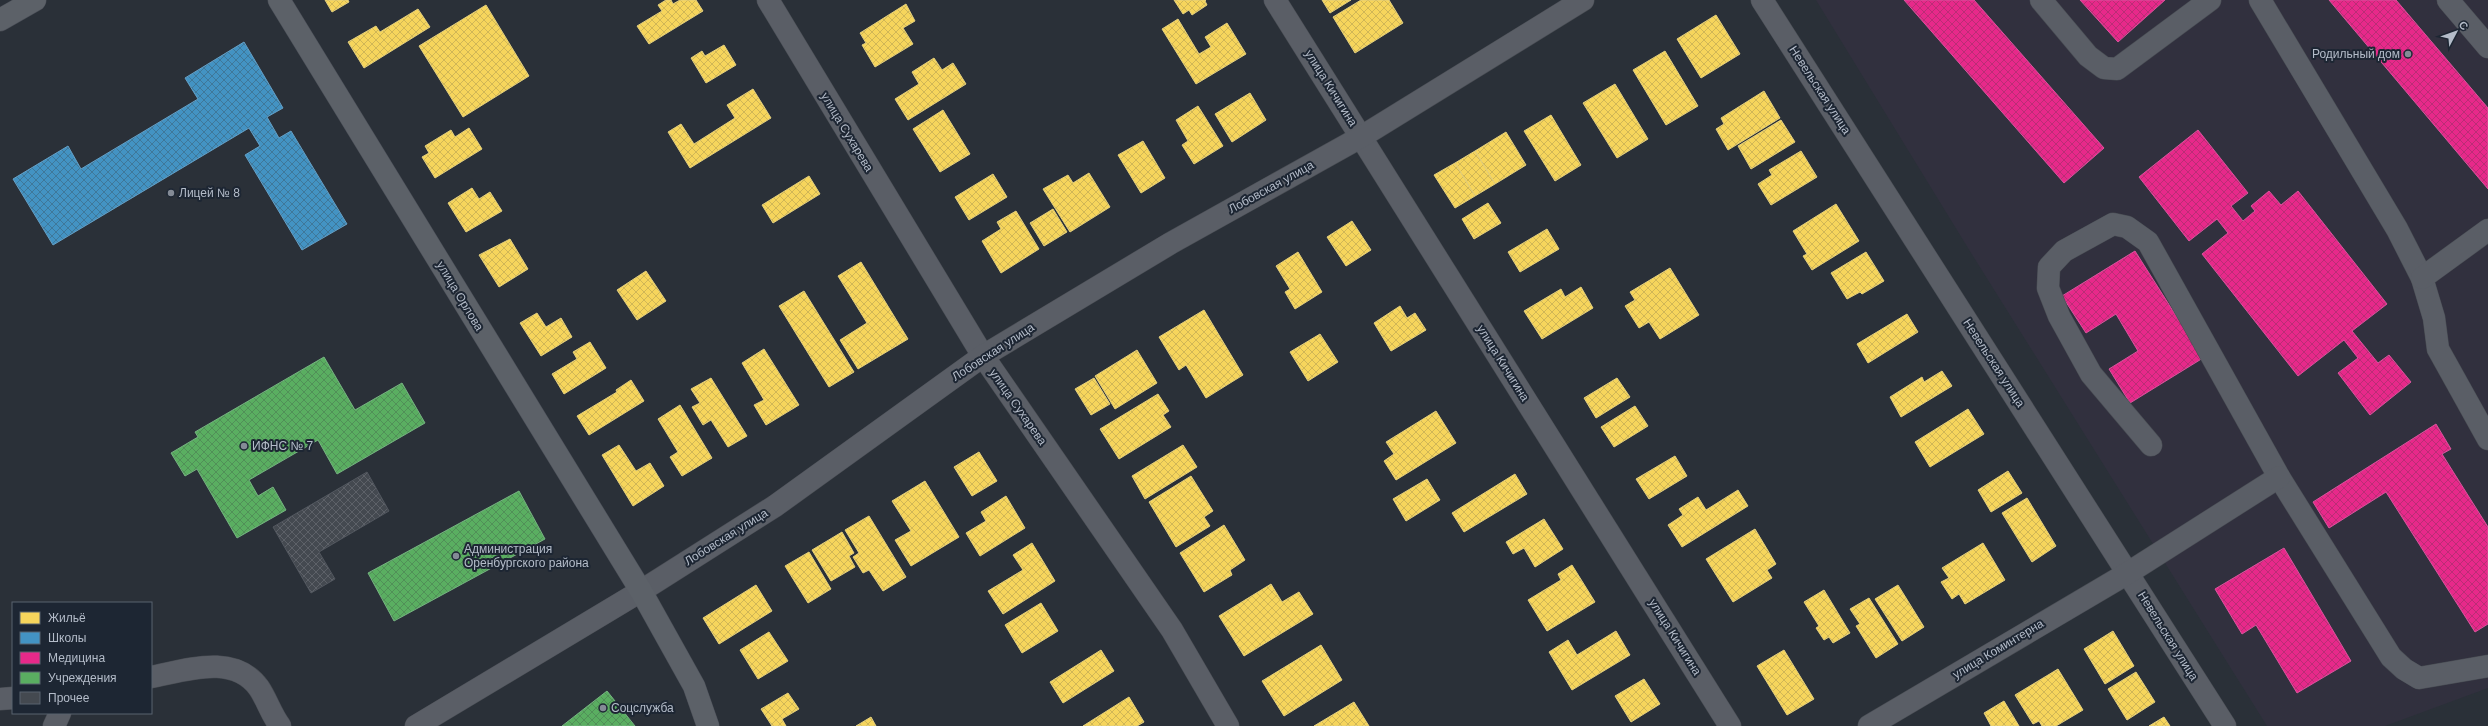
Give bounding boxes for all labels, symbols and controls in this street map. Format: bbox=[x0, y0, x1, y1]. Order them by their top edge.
north arrow bbox=[2436, 12, 2476, 52]
text: С bbox=[2456, 19, 2471, 32]
street label: Невельская улица bbox=[1786, 43, 1854, 137]
street label: улица Кичигина bbox=[1302, 47, 1360, 129]
place label: Родильный дом bbox=[2312, 47, 2400, 61]
marker: Родильный дом bbox=[2403, 49, 2413, 59]
street label: улица Сухарева bbox=[818, 90, 876, 174]
street label: Лобовская улица bbox=[1226, 158, 1316, 216]
place label: Лицей № 8 bbox=[179, 186, 240, 200]
marker: Лицей № 8 bbox=[166, 188, 176, 198]
street label: улица Орлова bbox=[434, 259, 486, 334]
street label: Невельская улица bbox=[1960, 316, 2028, 410]
street label: Лобовская улица bbox=[949, 320, 1037, 384]
street label: улица Кичигина bbox=[1474, 322, 1532, 404]
street label: улица Сухарева bbox=[987, 366, 1050, 448]
place label: ИФНС № 7 bbox=[252, 439, 314, 453]
marker: ИФНС № 7 bbox=[239, 441, 249, 451]
street label: Лобовская улица bbox=[682, 506, 770, 568]
place label: Администрация Оренбургского района bbox=[464, 542, 589, 570]
marker: Администрация Оренбургского района bbox=[451, 551, 461, 561]
street label: Невельская улица bbox=[2135, 589, 2201, 683]
street label: улица Кичигина bbox=[1646, 596, 1704, 678]
legend bbox=[12, 602, 152, 714]
text: Жильё bbox=[48, 611, 86, 625]
street label: улица Коминтерна bbox=[1950, 616, 2046, 682]
text: Школы bbox=[48, 631, 86, 645]
text: Медицина bbox=[48, 651, 105, 665]
text: Учреждения bbox=[48, 671, 117, 685]
text: Прочее bbox=[48, 691, 90, 705]
place label: Соцслужба bbox=[611, 701, 674, 715]
marker: Соцслужба bbox=[598, 703, 608, 713]

